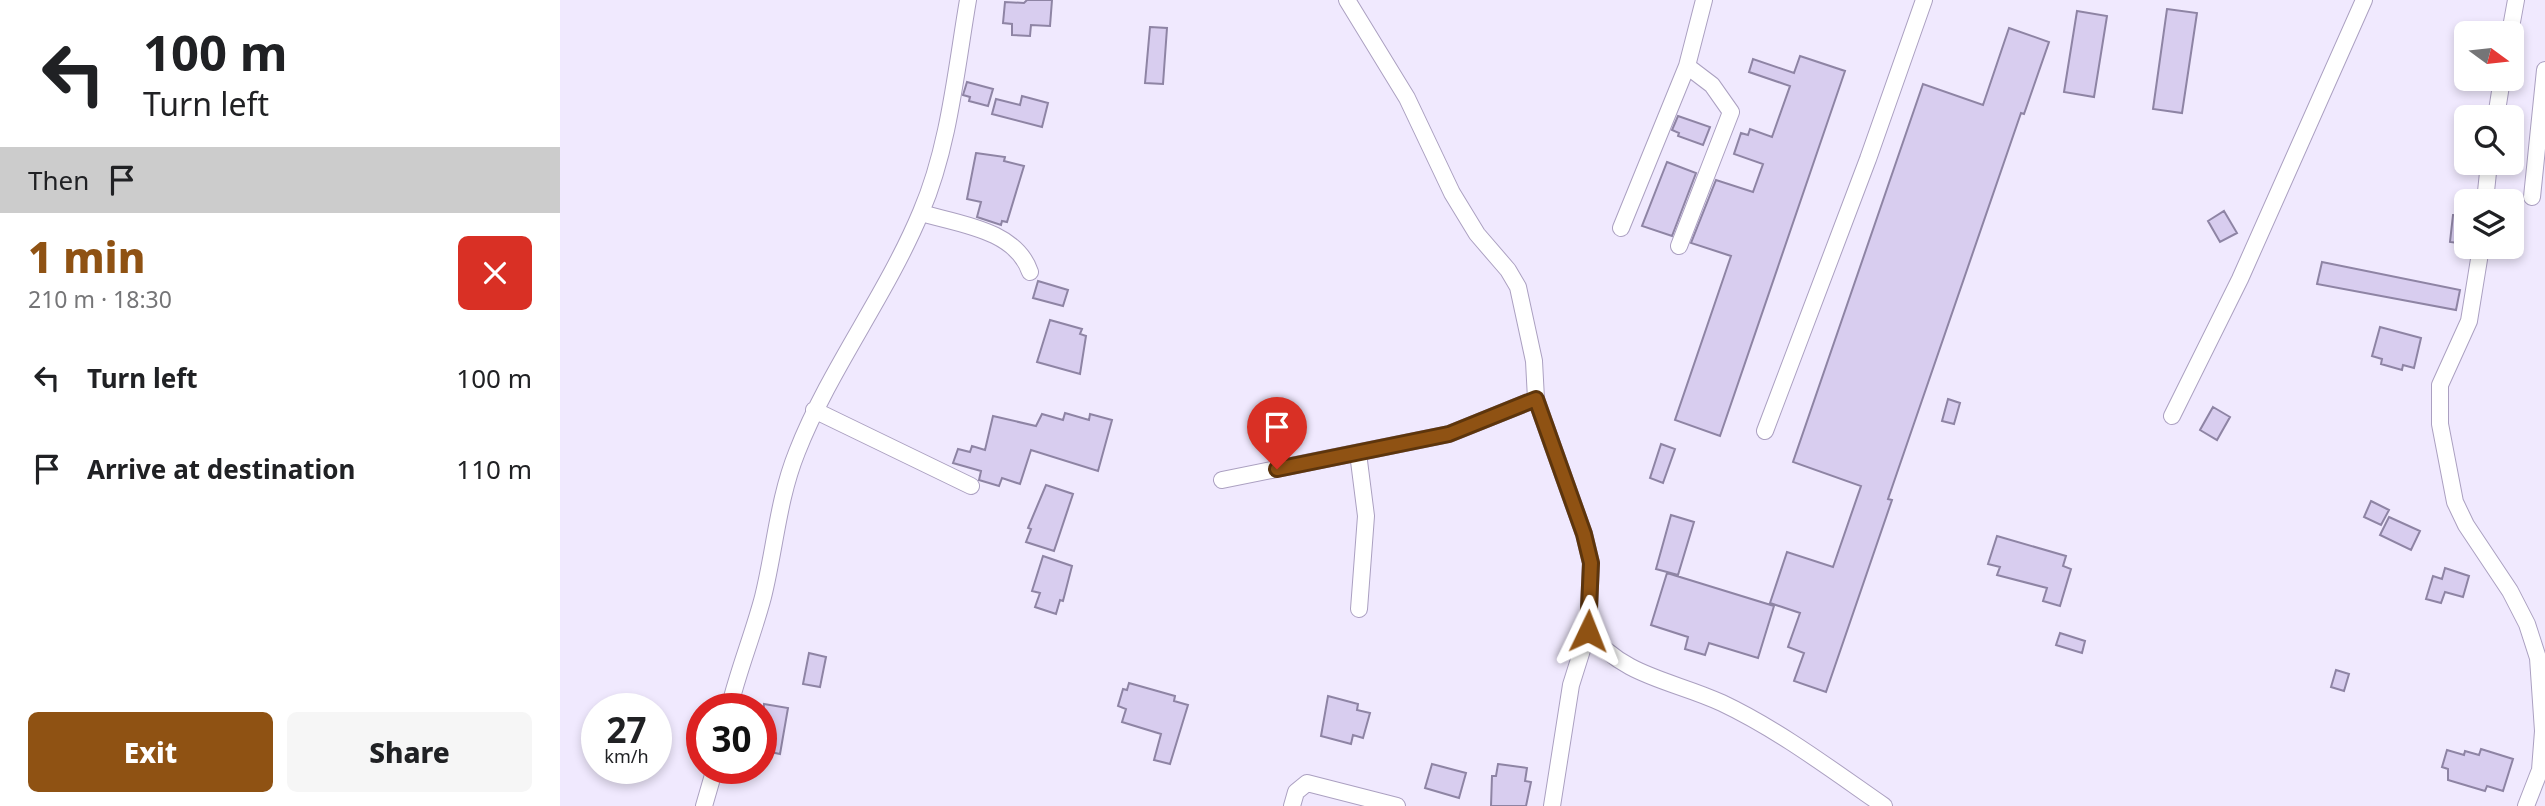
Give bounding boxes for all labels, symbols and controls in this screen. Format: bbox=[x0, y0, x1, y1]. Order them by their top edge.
text: 100 m bbox=[143, 19, 288, 85]
north arrow bbox=[2454, 21, 2524, 91]
map controls bbox=[2454, 21, 2524, 259]
icon: left bbox=[28, 28, 119, 119]
text: Turn left bbox=[143, 82, 269, 125]
button: search bbox=[2454, 105, 2524, 175]
icon: arrive bbox=[103, 161, 141, 199]
text: Then bbox=[28, 162, 89, 198]
button: layers bbox=[2454, 189, 2524, 259]
text: 1 min bbox=[28, 228, 145, 285]
button: close bbox=[458, 236, 532, 310]
text: 210 m · 18:30 bbox=[28, 283, 172, 315]
icon: left bbox=[28, 359, 66, 397]
text: Turn left bbox=[87, 360, 198, 396]
text: 100 m bbox=[456, 360, 532, 396]
pin bbox=[1247, 397, 1307, 469]
icon: arrive bbox=[1258, 408, 1296, 446]
icon: arrive bbox=[28, 450, 66, 488]
text: Arrive at destination bbox=[87, 451, 356, 487]
text: 110 m bbox=[456, 451, 532, 487]
position arrow bbox=[1551, 594, 1625, 668]
speed limit sign: 30 bbox=[686, 693, 777, 784]
text: 27 bbox=[606, 706, 647, 753]
button: Exit bbox=[28, 712, 273, 792]
button: Share bbox=[287, 712, 532, 792]
text: km/h bbox=[604, 744, 649, 768]

